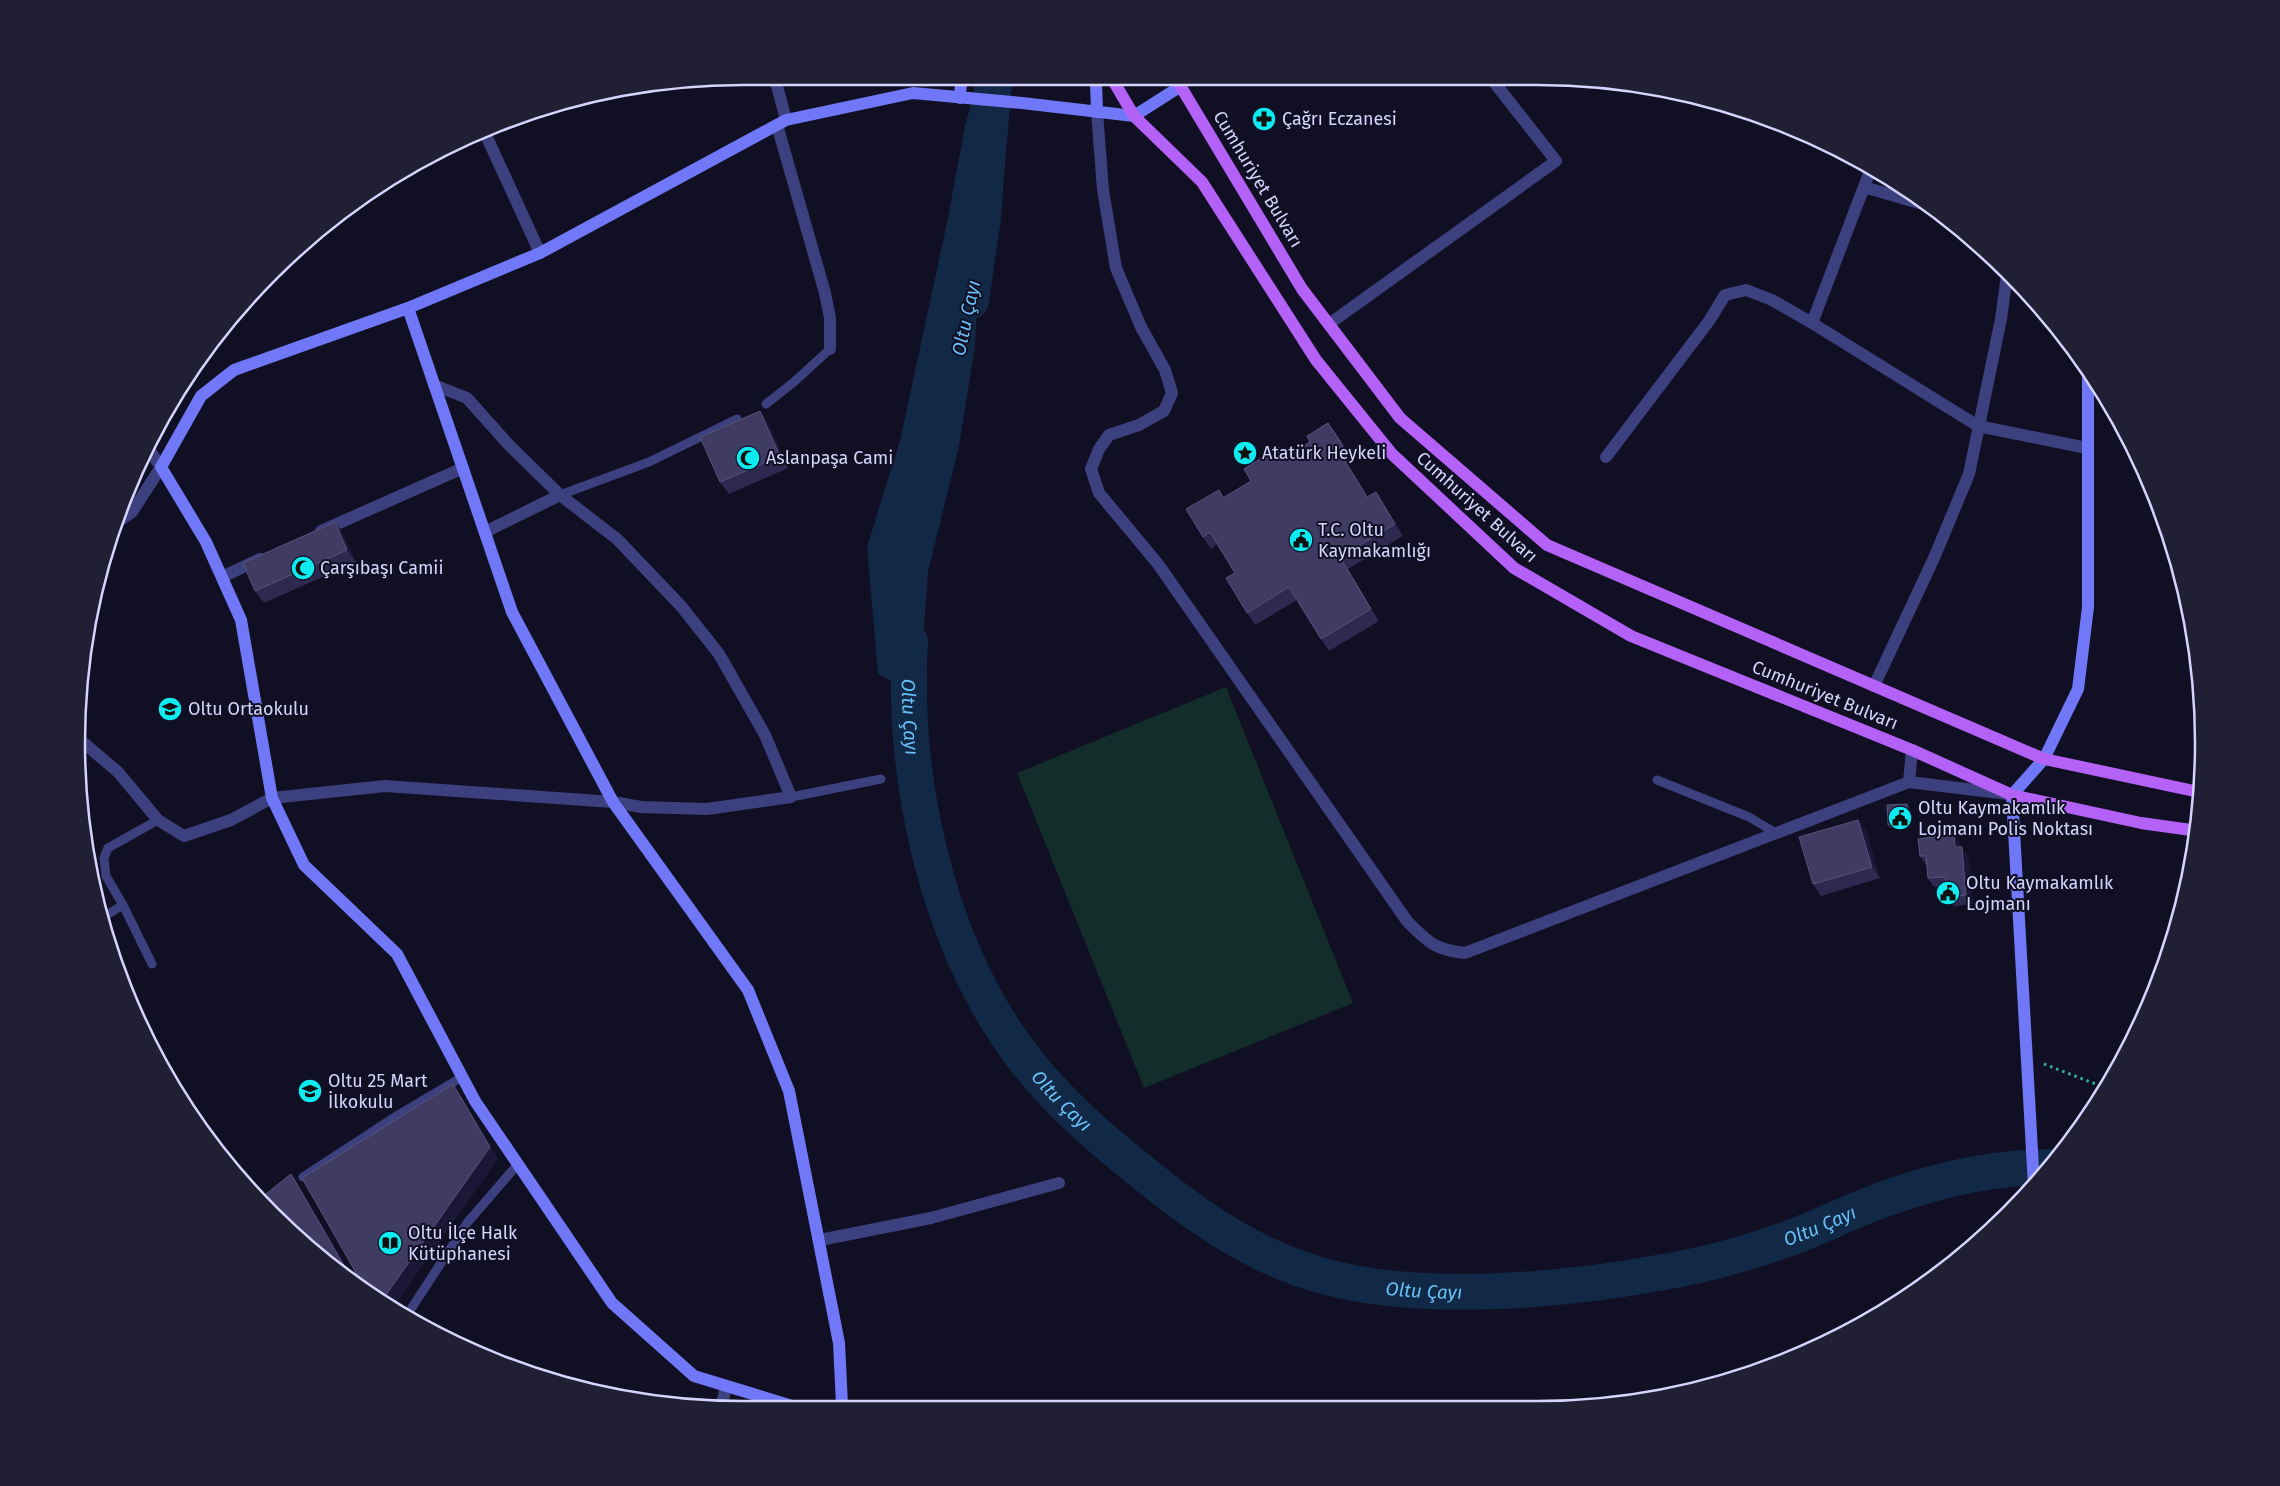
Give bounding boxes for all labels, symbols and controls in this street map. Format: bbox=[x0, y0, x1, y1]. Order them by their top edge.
pharmacy icon: Çağrı Eczanesi bbox=[1251, 106, 1277, 132]
street label: Cumhuriyet Bulvarı bbox=[1209, 107, 1307, 251]
place label: Çağrı Eczanesi bbox=[1282, 108, 1397, 130]
water label: Oltu Çayı bbox=[947, 278, 985, 358]
place icon: Atatürk Heykeli bbox=[1232, 440, 1258, 466]
place label: Atatürk Heykeli bbox=[1262, 442, 1386, 464]
mosque icon: Aslanpaşa Cami bbox=[735, 445, 761, 471]
place label: Aslanpaşa Cami bbox=[766, 447, 893, 469]
street label: Cumhuriyet Bulvarı bbox=[1412, 447, 1542, 567]
place label: T.C. Oltu Kaymakamlığı bbox=[1318, 519, 1431, 562]
public building icon: T.C. Oltu Kaymakamlığı bbox=[1288, 527, 1314, 553]
mosque icon: Çarşıbaşı Camii bbox=[290, 555, 316, 581]
place label: Çarşıbaşı Camii bbox=[320, 557, 444, 579]
street label: Cumhuriyet Bulvarı bbox=[1749, 656, 1901, 734]
water label: Oltu Çayı bbox=[897, 679, 924, 756]
school or university icon: Oltu Ortaokulu bbox=[157, 696, 183, 722]
place label: Oltu Ortaokulu bbox=[188, 698, 309, 720]
place label: Oltu Kaymakamlık Lojmanı Polis Noktası bbox=[1918, 797, 2093, 840]
public building icon: Oltu Kaymakamlık Lojmanı Polis Noktası bbox=[1887, 805, 1913, 831]
place label: Oltu Kaymakamlık Lojmanı bbox=[1966, 872, 2114, 915]
public building icon: Oltu Kaymakamlık Lojmanı bbox=[1935, 880, 1961, 906]
water label: Oltu Çayı bbox=[1027, 1065, 1097, 1136]
place label: Oltu 25 Mart İlkokulu bbox=[328, 1070, 428, 1113]
school or university icon: Oltu 25 Mart İlkokulu bbox=[297, 1078, 323, 1104]
water label: Oltu Çayı bbox=[1780, 1200, 1859, 1251]
place label: Oltu İlçe Halk Kütüphanesi bbox=[408, 1222, 518, 1265]
library icon: Oltu İlçe Halk Kütüphanesi bbox=[377, 1230, 403, 1256]
water label: Oltu Çayı bbox=[1385, 1276, 1462, 1303]

